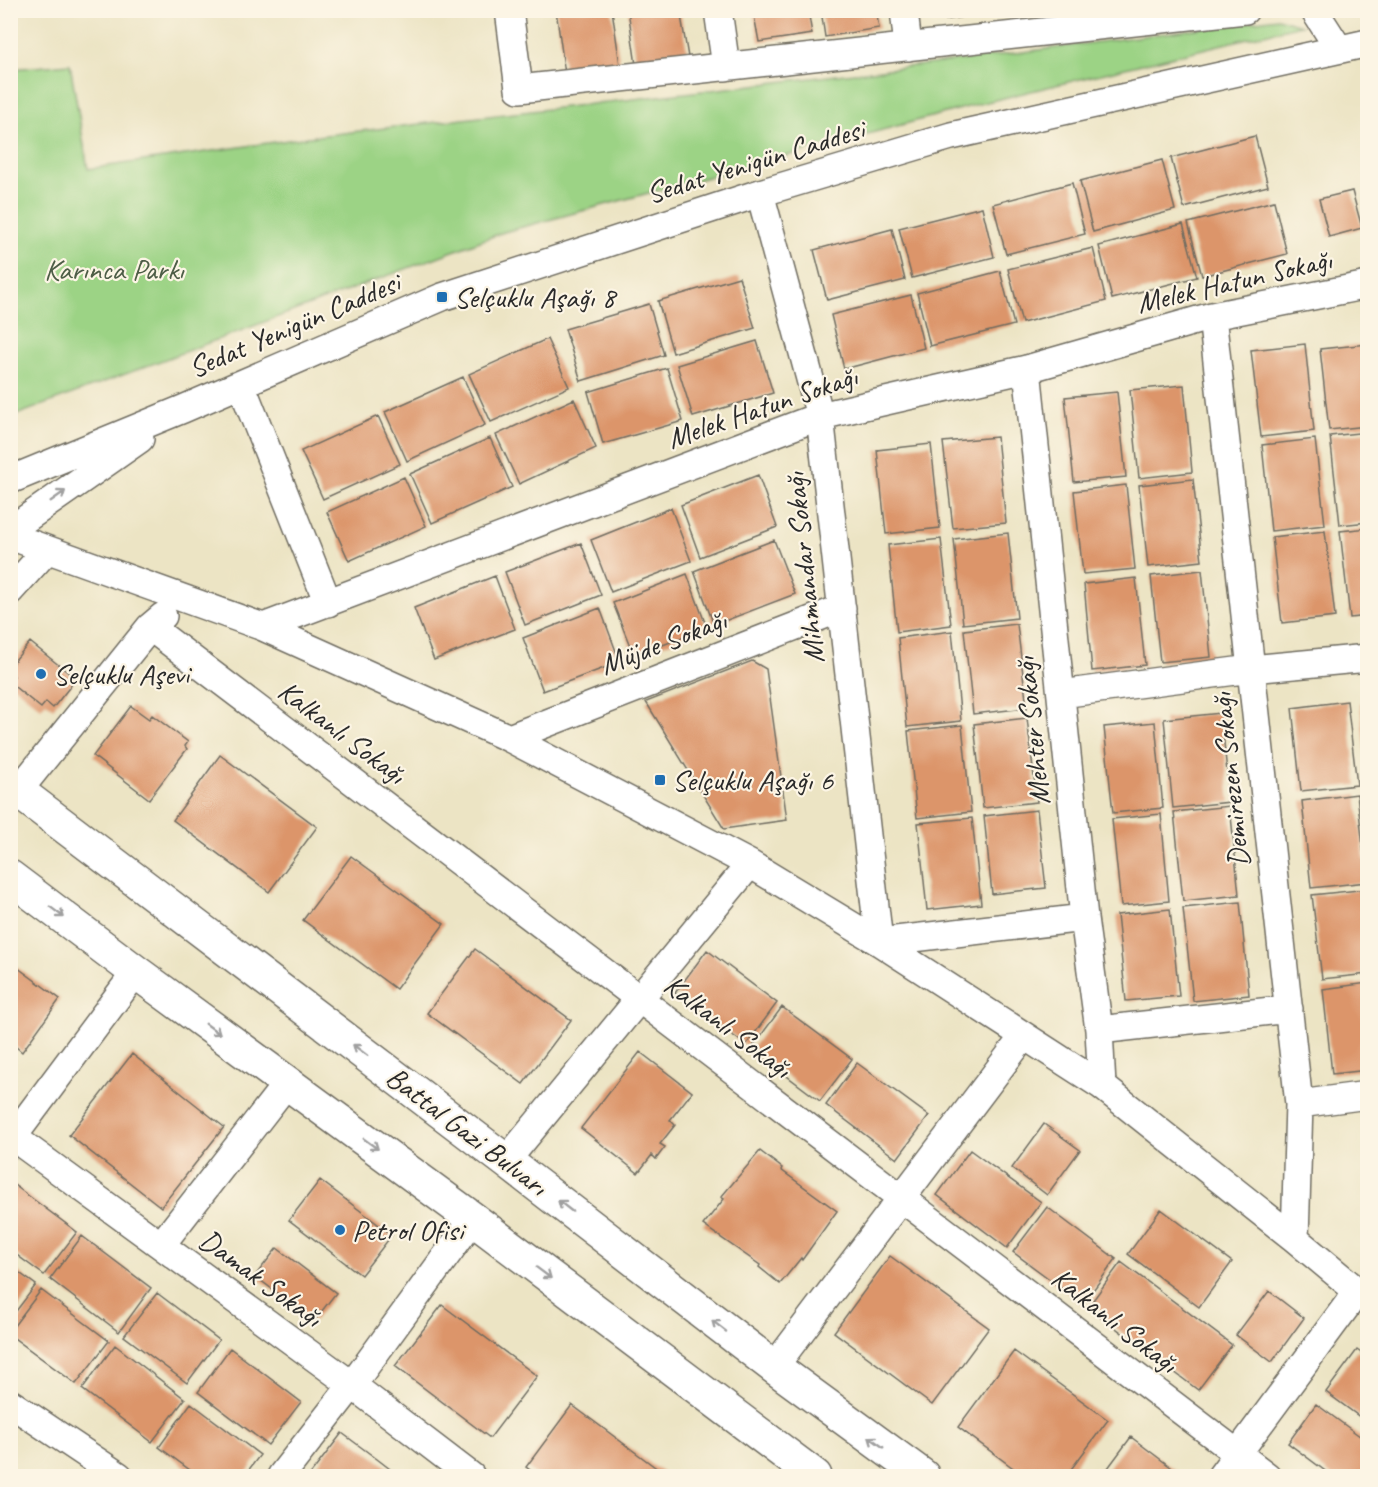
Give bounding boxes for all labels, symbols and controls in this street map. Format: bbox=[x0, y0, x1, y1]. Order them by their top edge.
street label: Sedat Yenigün Caddesi bbox=[641, 109, 872, 212]
street label: Melek Hatun Sokağı bbox=[1133, 240, 1336, 322]
park label: Karınca Parkı bbox=[44, 250, 185, 288]
street label: Sedat Yenigün Caddesi bbox=[183, 262, 408, 387]
place label: Selçuklu Aşağı 8 bbox=[454, 278, 617, 316]
marker: Selçuklu Aşağı 8 bbox=[435, 290, 449, 304]
street label: Melek Hatun Sokağı bbox=[662, 356, 863, 457]
street label: Mihmandar Sokağı bbox=[775, 469, 833, 665]
one-way arrow bbox=[50, 490, 66, 502]
street label: Müjde Sokağı bbox=[594, 600, 733, 683]
street label: Mehter Sokağı bbox=[1005, 654, 1059, 807]
place label: Selçuklu Aşevi bbox=[53, 655, 192, 693]
marker: Selçuklu Aşevi bbox=[34, 667, 48, 681]
street label: Kalkanlı Sokağı bbox=[270, 672, 415, 793]
street label: Demirezen Sokağı bbox=[1202, 690, 1258, 869]
place label: Selçuklu Aşağı 6 bbox=[672, 761, 834, 799]
marker: Selçuklu Aşağı 6 bbox=[653, 773, 667, 787]
one-way arrow bbox=[49, 906, 65, 918]
street label: Kalkanlı Sokağı bbox=[656, 966, 801, 1087]
one-way arrow bbox=[205, 1022, 221, 1035]
one-way arrow bbox=[352, 1044, 368, 1057]
street label: Battal Gazi Bulvarı bbox=[379, 1058, 556, 1205]
one-way arrow bbox=[362, 1138, 378, 1150]
one-way arrow bbox=[557, 1200, 573, 1213]
place label: Petrol Ofisi bbox=[352, 1211, 467, 1249]
street label: Damak Sokağı bbox=[192, 1221, 331, 1336]
marker: Petrol Ofisi bbox=[333, 1223, 347, 1237]
street label: Kalkanlı Sokağı bbox=[1044, 1259, 1187, 1382]
one-way arrow bbox=[536, 1266, 552, 1279]
one-way arrow bbox=[712, 1319, 728, 1332]
one-way arrow bbox=[868, 1436, 884, 1448]

